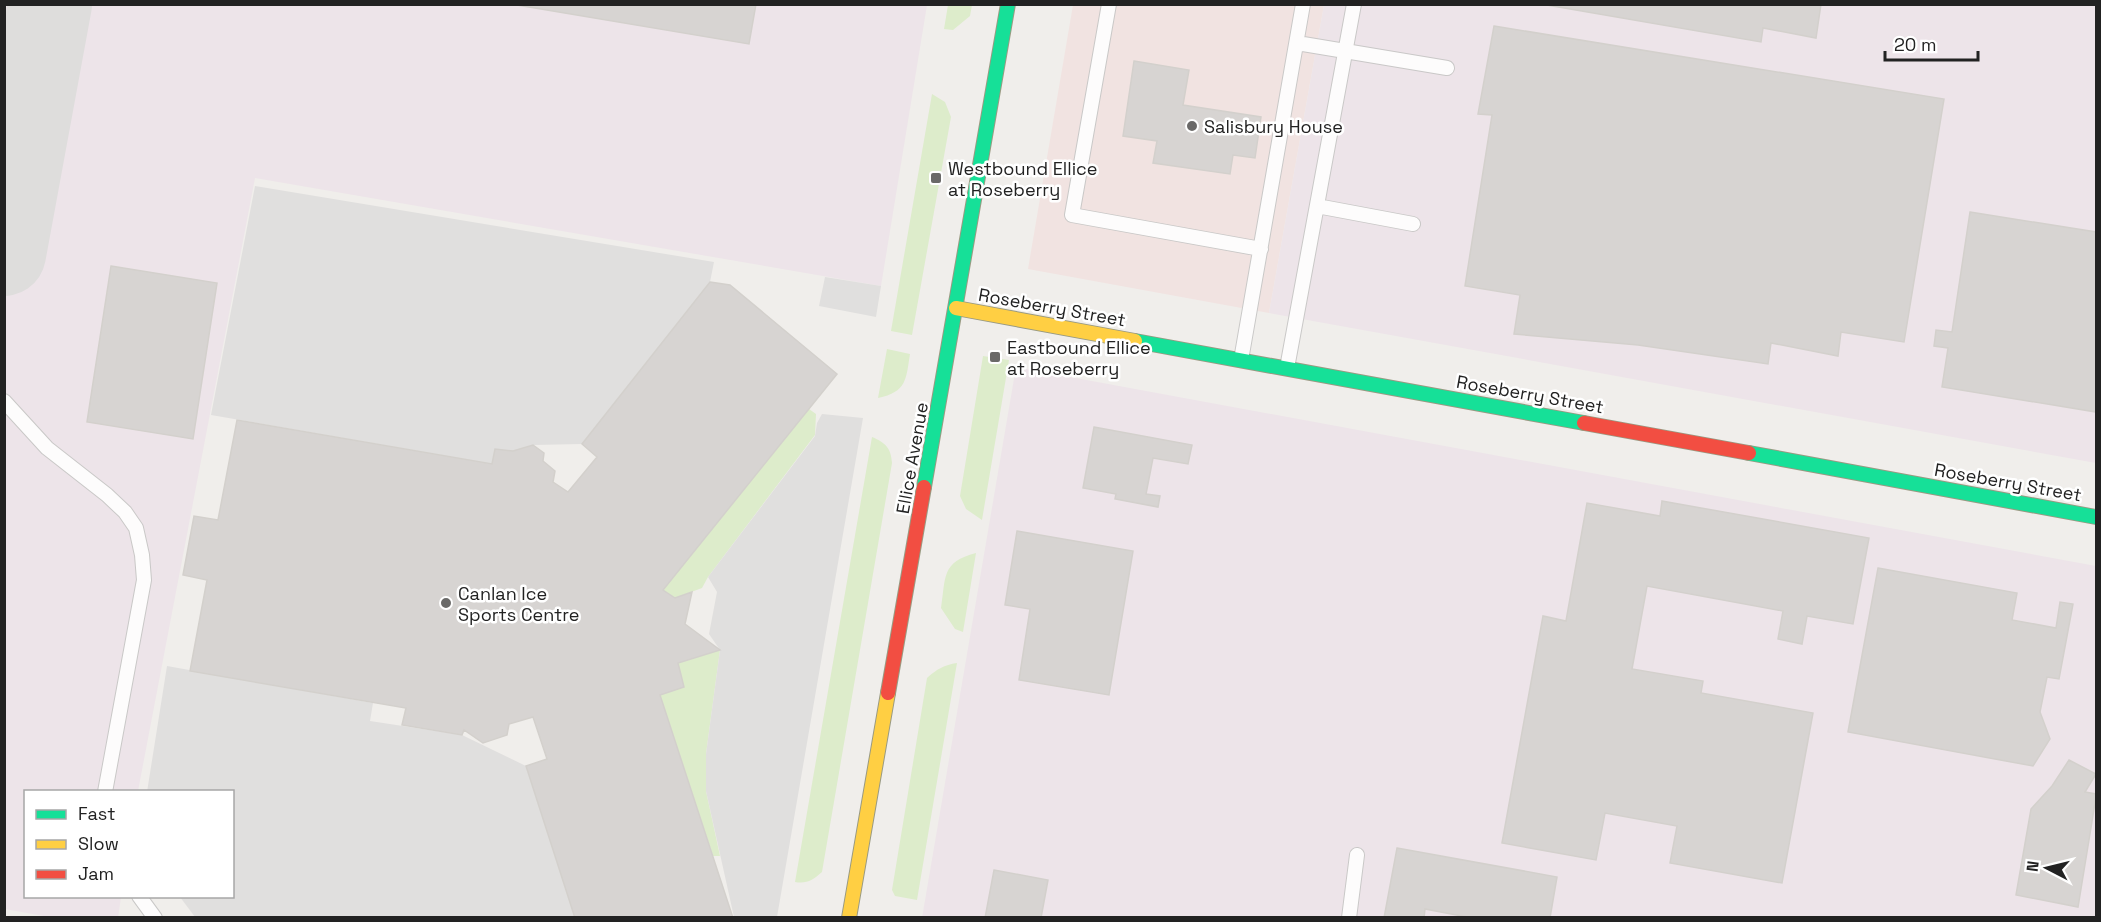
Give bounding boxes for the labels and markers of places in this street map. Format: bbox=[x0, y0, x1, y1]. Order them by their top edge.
place label: Salisbury House bbox=[1204, 115, 1343, 138]
marker: Salisbury House bbox=[1185, 119, 1199, 133]
place label: Westbound Ellice at Roseberry bbox=[948, 157, 1098, 201]
marker: Westbound Ellice at Roseberry bbox=[929, 171, 943, 185]
place label: Eastbound Ellice at Roseberry bbox=[1007, 336, 1151, 380]
marker: Eastbound Ellice at Roseberry bbox=[988, 350, 1002, 364]
place label: Canlan Ice Sports Centre bbox=[458, 582, 579, 626]
marker: Canlan Ice Sports Centre bbox=[439, 596, 453, 610]

